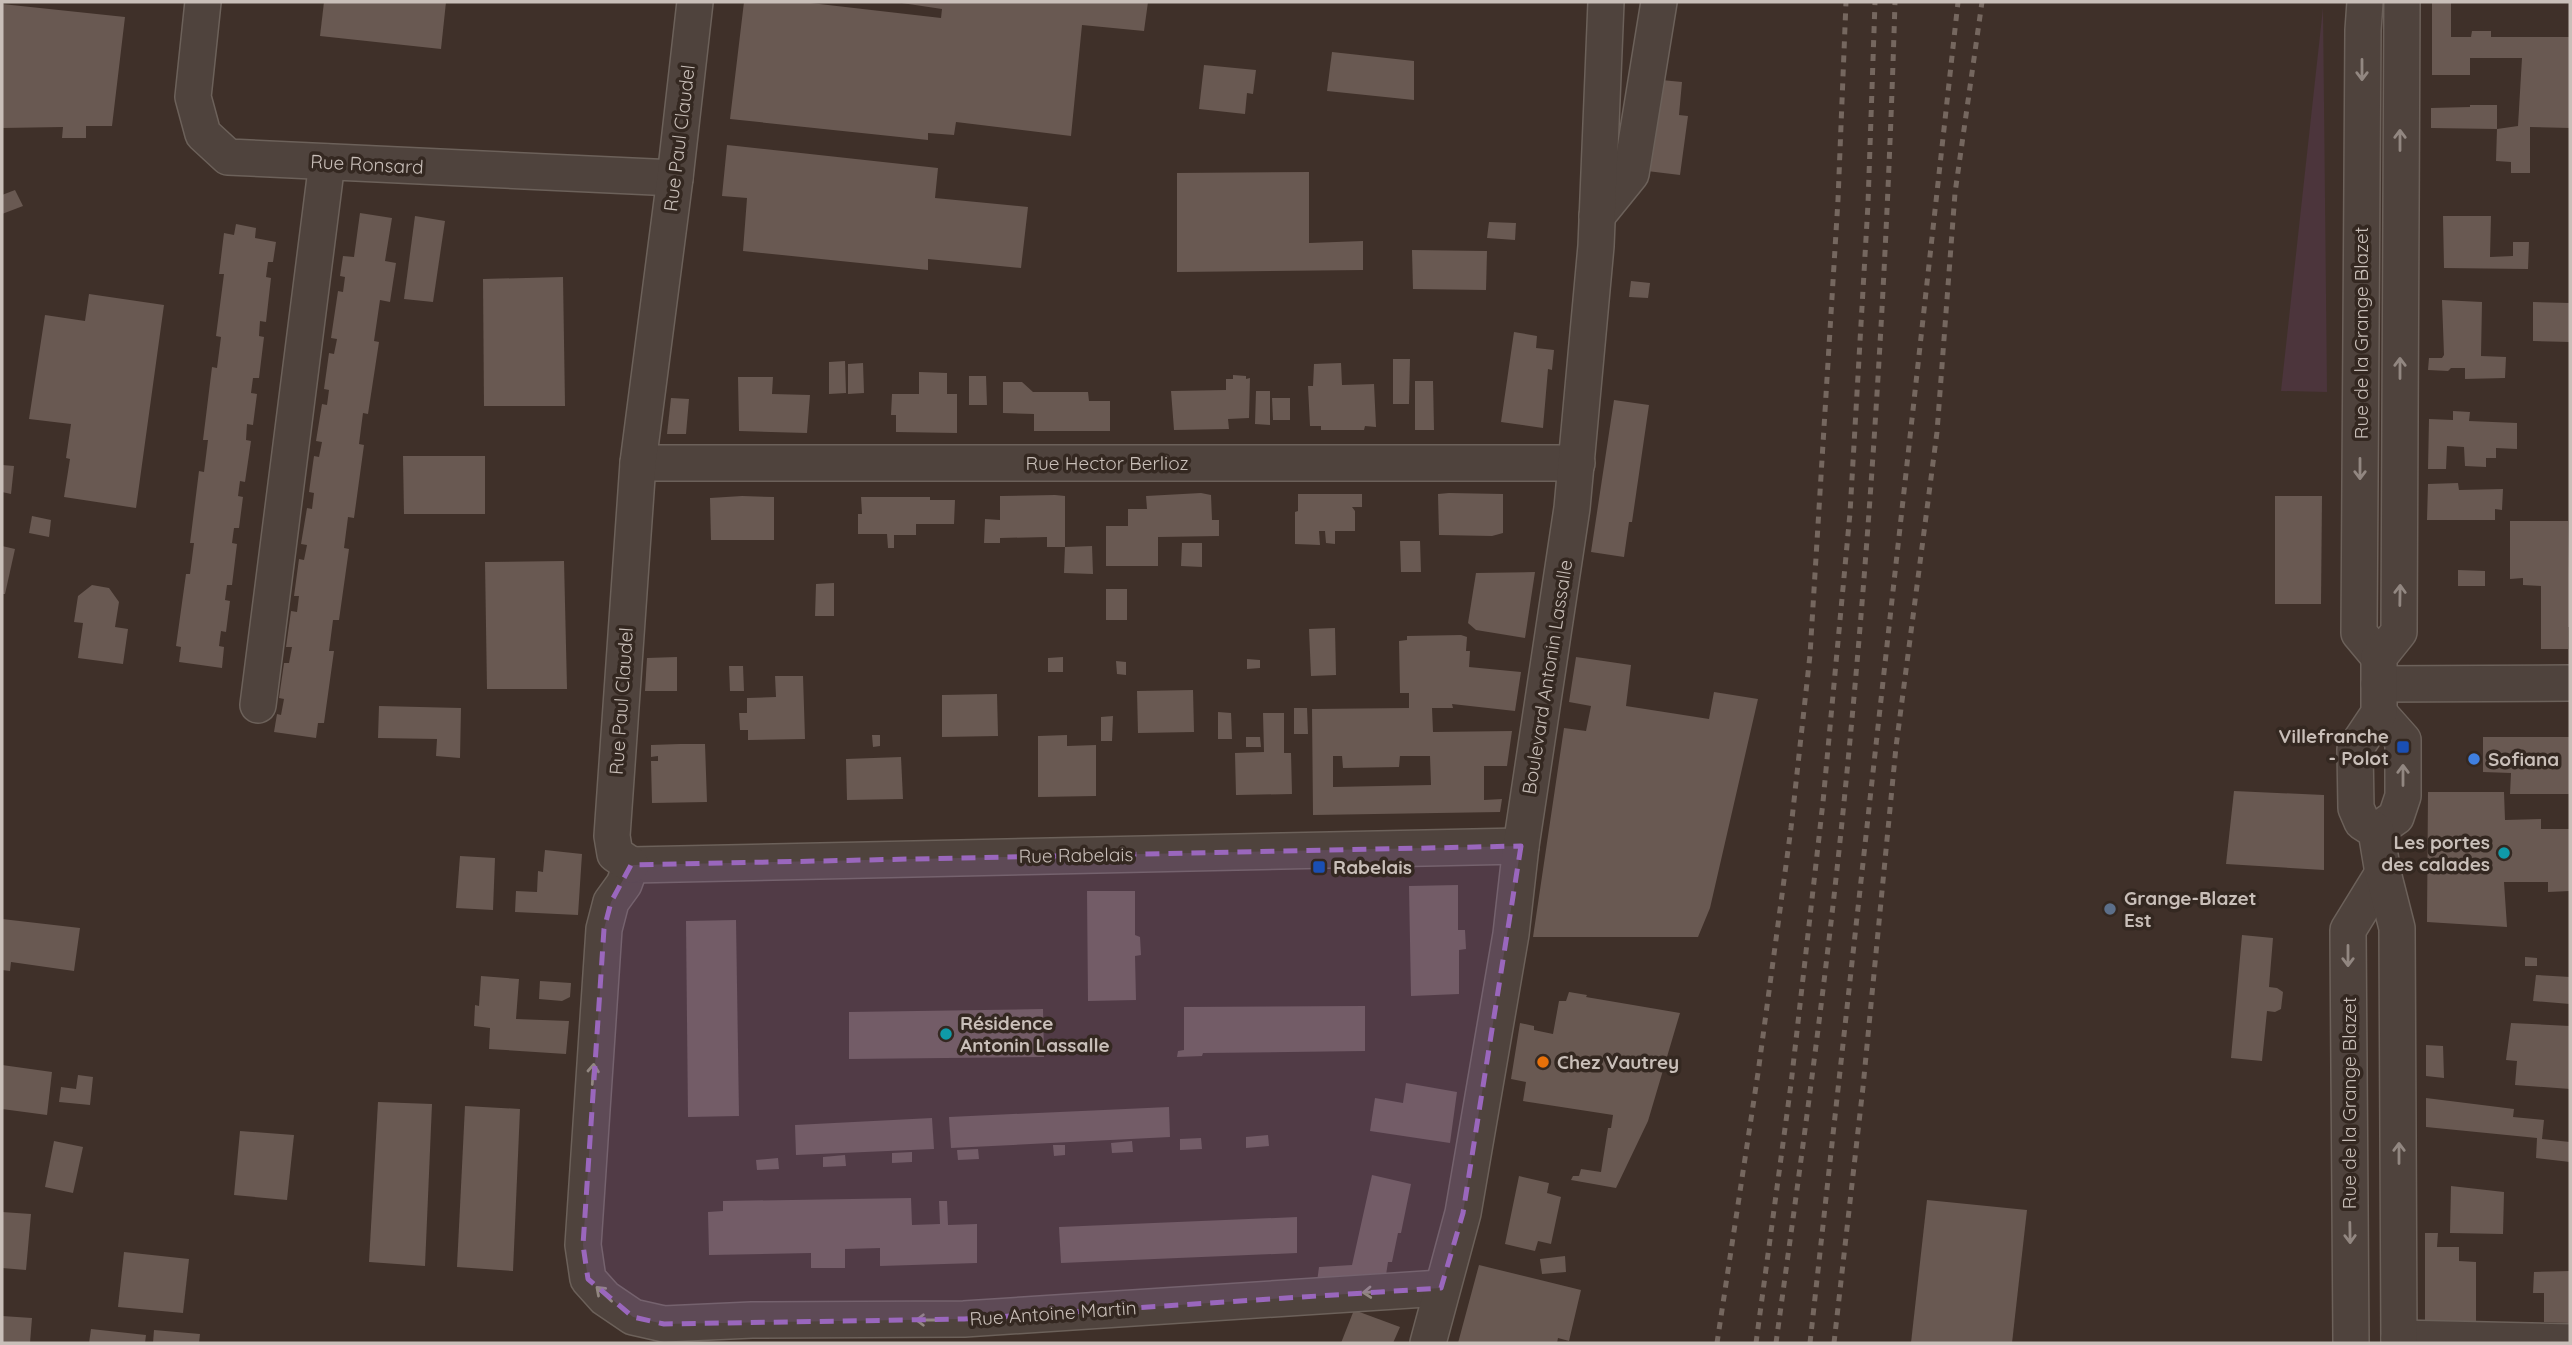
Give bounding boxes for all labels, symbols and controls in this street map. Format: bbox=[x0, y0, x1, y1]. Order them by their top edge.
one-way arrow bbox=[2355, 58, 2369, 81]
street label: Rue Paul Claudel bbox=[658, 63, 700, 213]
one-way arrow bbox=[2393, 129, 2407, 152]
street label: Rue Ronsard bbox=[310, 149, 424, 179]
street label: Rue de la Grange Blazet bbox=[2349, 227, 2373, 439]
one-way arrow bbox=[2393, 357, 2407, 380]
street label: Rue Hector Berlioz bbox=[1025, 451, 1189, 475]
one-way arrow bbox=[2353, 457, 2367, 480]
street label: Boulevard Antonin Lassalle bbox=[1517, 558, 1577, 796]
one-way arrow bbox=[2393, 584, 2406, 607]
street label: Rue Paul Claudel bbox=[604, 626, 638, 776]
place label: Villefranche - Polot bbox=[2279, 724, 2389, 770]
marker: Villefranche - Polot bbox=[2395, 739, 2411, 755]
place label: Sofiana bbox=[2488, 747, 2559, 771]
marker: Sofiana bbox=[2466, 751, 2482, 767]
one-way arrow bbox=[2396, 763, 2410, 786]
place label: Les portes des calades bbox=[2381, 830, 2490, 876]
street label: Rue Rabelais bbox=[1018, 842, 1134, 868]
marker: Les portes des calades bbox=[2496, 845, 2512, 861]
place label: Rabelais bbox=[1333, 855, 1412, 879]
marker: Rabelais bbox=[1311, 859, 1327, 875]
place label: Grange-Blazet Est bbox=[2124, 886, 2256, 932]
marker: Grange-Blazet Est bbox=[2102, 901, 2118, 917]
one-way arrow bbox=[2341, 944, 2355, 967]
street label: Rue de la Grange Blazet bbox=[2337, 997, 2361, 1209]
place label: Résidence Antonin Lassalle bbox=[960, 1011, 1110, 1057]
marker: Résidence Antonin Lassalle bbox=[938, 1026, 954, 1042]
place label: Chez Vautrey bbox=[1557, 1050, 1679, 1074]
marker: Chez Vautrey bbox=[1535, 1054, 1551, 1070]
one-way arrow bbox=[587, 1064, 600, 1086]
one-way arrow bbox=[2392, 1141, 2406, 1164]
one-way arrow bbox=[2343, 1221, 2357, 1244]
one-way arrow bbox=[596, 1286, 613, 1303]
one-way arrow bbox=[1362, 1286, 1385, 1299]
street label: Rue Antoine Martin bbox=[969, 1295, 1137, 1331]
one-way arrow bbox=[914, 1313, 937, 1327]

